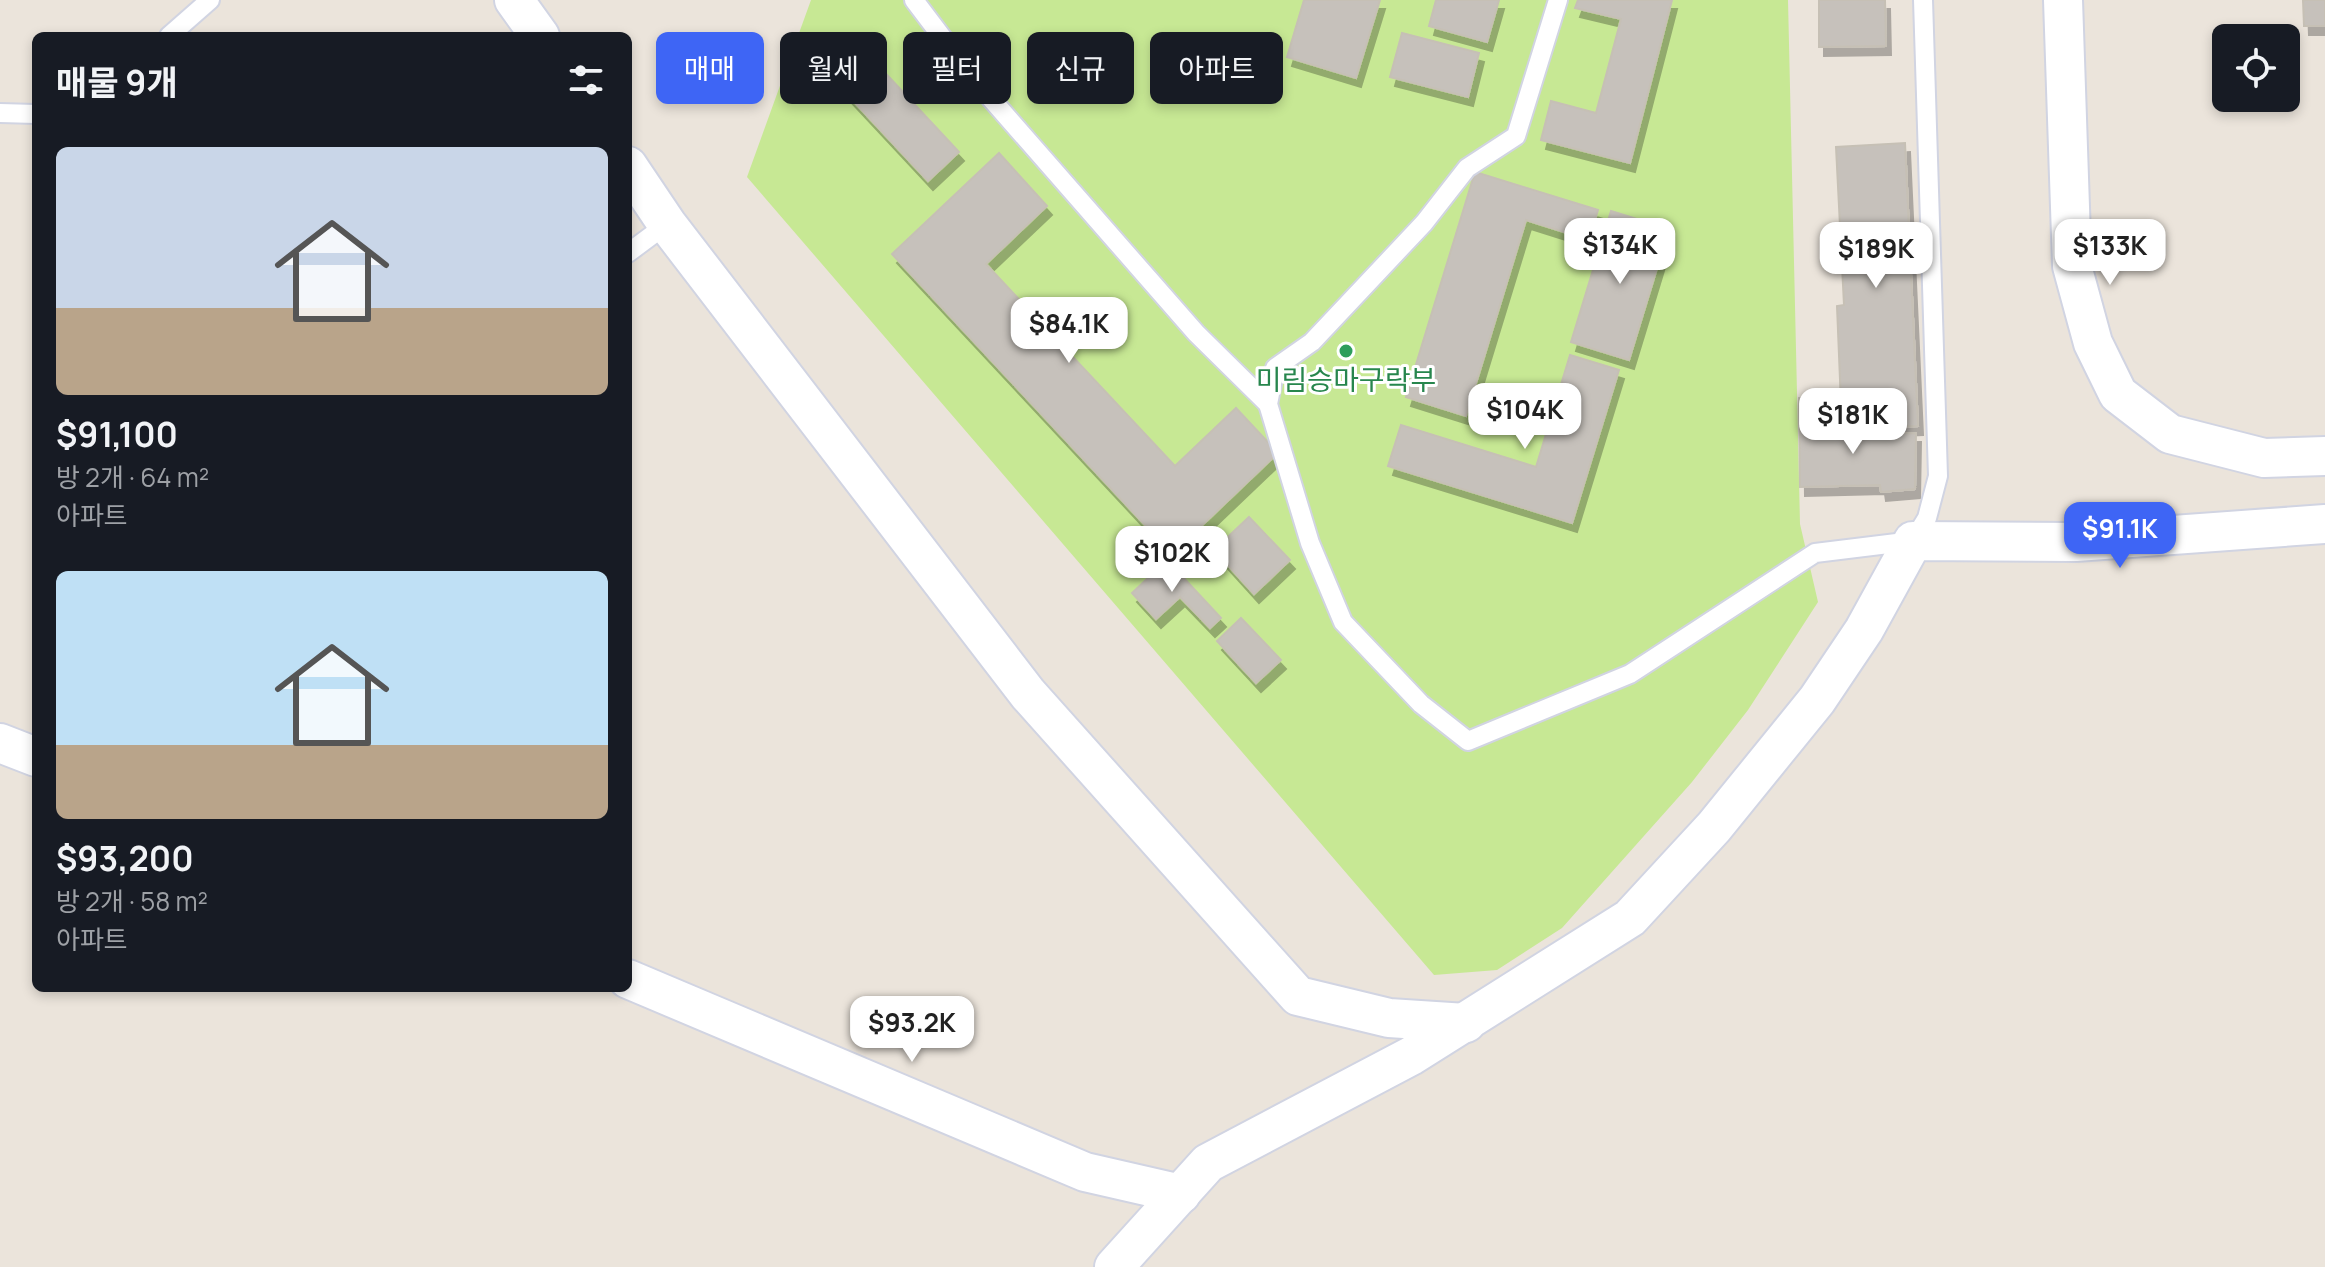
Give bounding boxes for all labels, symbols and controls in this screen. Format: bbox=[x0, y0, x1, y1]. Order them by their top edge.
map controls bbox=[2212, 24, 2300, 112]
button: locate bbox=[2212, 24, 2300, 112]
chip: 매매 bbox=[656, 32, 764, 104]
chip: 월세 bbox=[780, 32, 887, 104]
chip: 필터 bbox=[903, 32, 1011, 104]
chip: 신규 bbox=[1027, 32, 1134, 104]
chip: 아파트 bbox=[1150, 32, 1283, 104]
icon: filters bbox=[564, 58, 608, 102]
text: 매물 9개 bbox=[56, 59, 178, 105]
icon: home bbox=[260, 199, 404, 343]
pin: $134K bbox=[1564, 218, 1676, 286]
pin: $133K bbox=[2054, 219, 2166, 287]
pin: $189K bbox=[1820, 222, 1932, 290]
text: $134K bbox=[1582, 226, 1658, 262]
text: $133K bbox=[2073, 227, 2147, 263]
text: $189K bbox=[1838, 230, 1914, 266]
pin: $84.1K bbox=[1004, 297, 1134, 365]
text: $84.1K bbox=[1029, 305, 1109, 341]
marker: 미림승마구락부 bbox=[1337, 342, 1355, 360]
place label: 미림승마구락부 bbox=[1256, 360, 1436, 398]
pin: $104K bbox=[1469, 383, 1581, 451]
pin: $181K bbox=[1797, 388, 1909, 456]
text: $104K bbox=[1486, 391, 1564, 427]
text: $181K bbox=[1817, 396, 1889, 432]
text: $91,100 bbox=[56, 411, 178, 457]
text: 방 2개 · 64 m² bbox=[56, 459, 209, 495]
text: 아파트 bbox=[56, 497, 128, 533]
pin: $91.1K bbox=[2055, 502, 2185, 570]
text: $91.1K bbox=[2082, 510, 2158, 546]
pin: $102K bbox=[1116, 526, 1228, 594]
text: $102K bbox=[1133, 534, 1211, 570]
icon: home bbox=[260, 623, 404, 767]
text: $93,200 bbox=[56, 835, 194, 881]
text: 방 2개 · 58 m² bbox=[56, 883, 208, 919]
text: 아파트 bbox=[56, 921, 128, 957]
pin: $93.2K bbox=[847, 996, 977, 1064]
text: $93.2K bbox=[868, 1004, 956, 1040]

